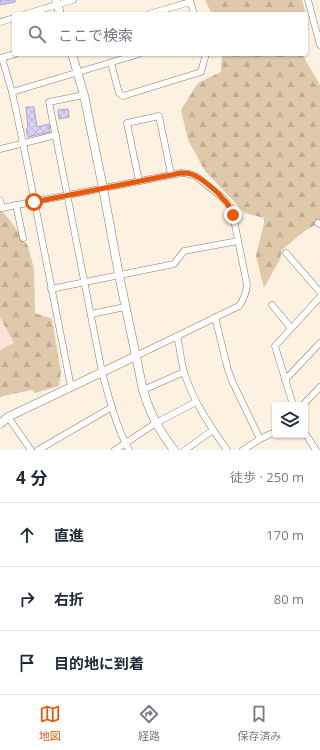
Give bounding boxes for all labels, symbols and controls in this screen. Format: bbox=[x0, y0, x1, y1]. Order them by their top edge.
search box bbox=[12, 12, 308, 56]
icon: search bbox=[26, 23, 48, 45]
text: ここで検索 bbox=[58, 25, 133, 45]
route start bbox=[25, 193, 43, 211]
route end bbox=[224, 206, 242, 224]
map controls bbox=[272, 402, 308, 438]
button: layers bbox=[272, 402, 308, 438]
text: 4 分 bbox=[16, 466, 47, 489]
text: 徒歩 · 250 m bbox=[230, 468, 304, 486]
icon: ahead bbox=[16, 524, 38, 546]
text: 直進 bbox=[54, 525, 84, 545]
text: 170 m bbox=[266, 526, 304, 544]
icon: right bbox=[16, 588, 38, 610]
text: 右折 bbox=[54, 589, 84, 609]
text: 80 m bbox=[274, 590, 304, 608]
icon: arrive bbox=[16, 652, 38, 674]
text: 目的地に到着 bbox=[54, 653, 144, 673]
tab: 地図 bbox=[39, 703, 61, 743]
tab: 経路 bbox=[138, 703, 160, 743]
tab: 保存済み bbox=[237, 703, 281, 743]

